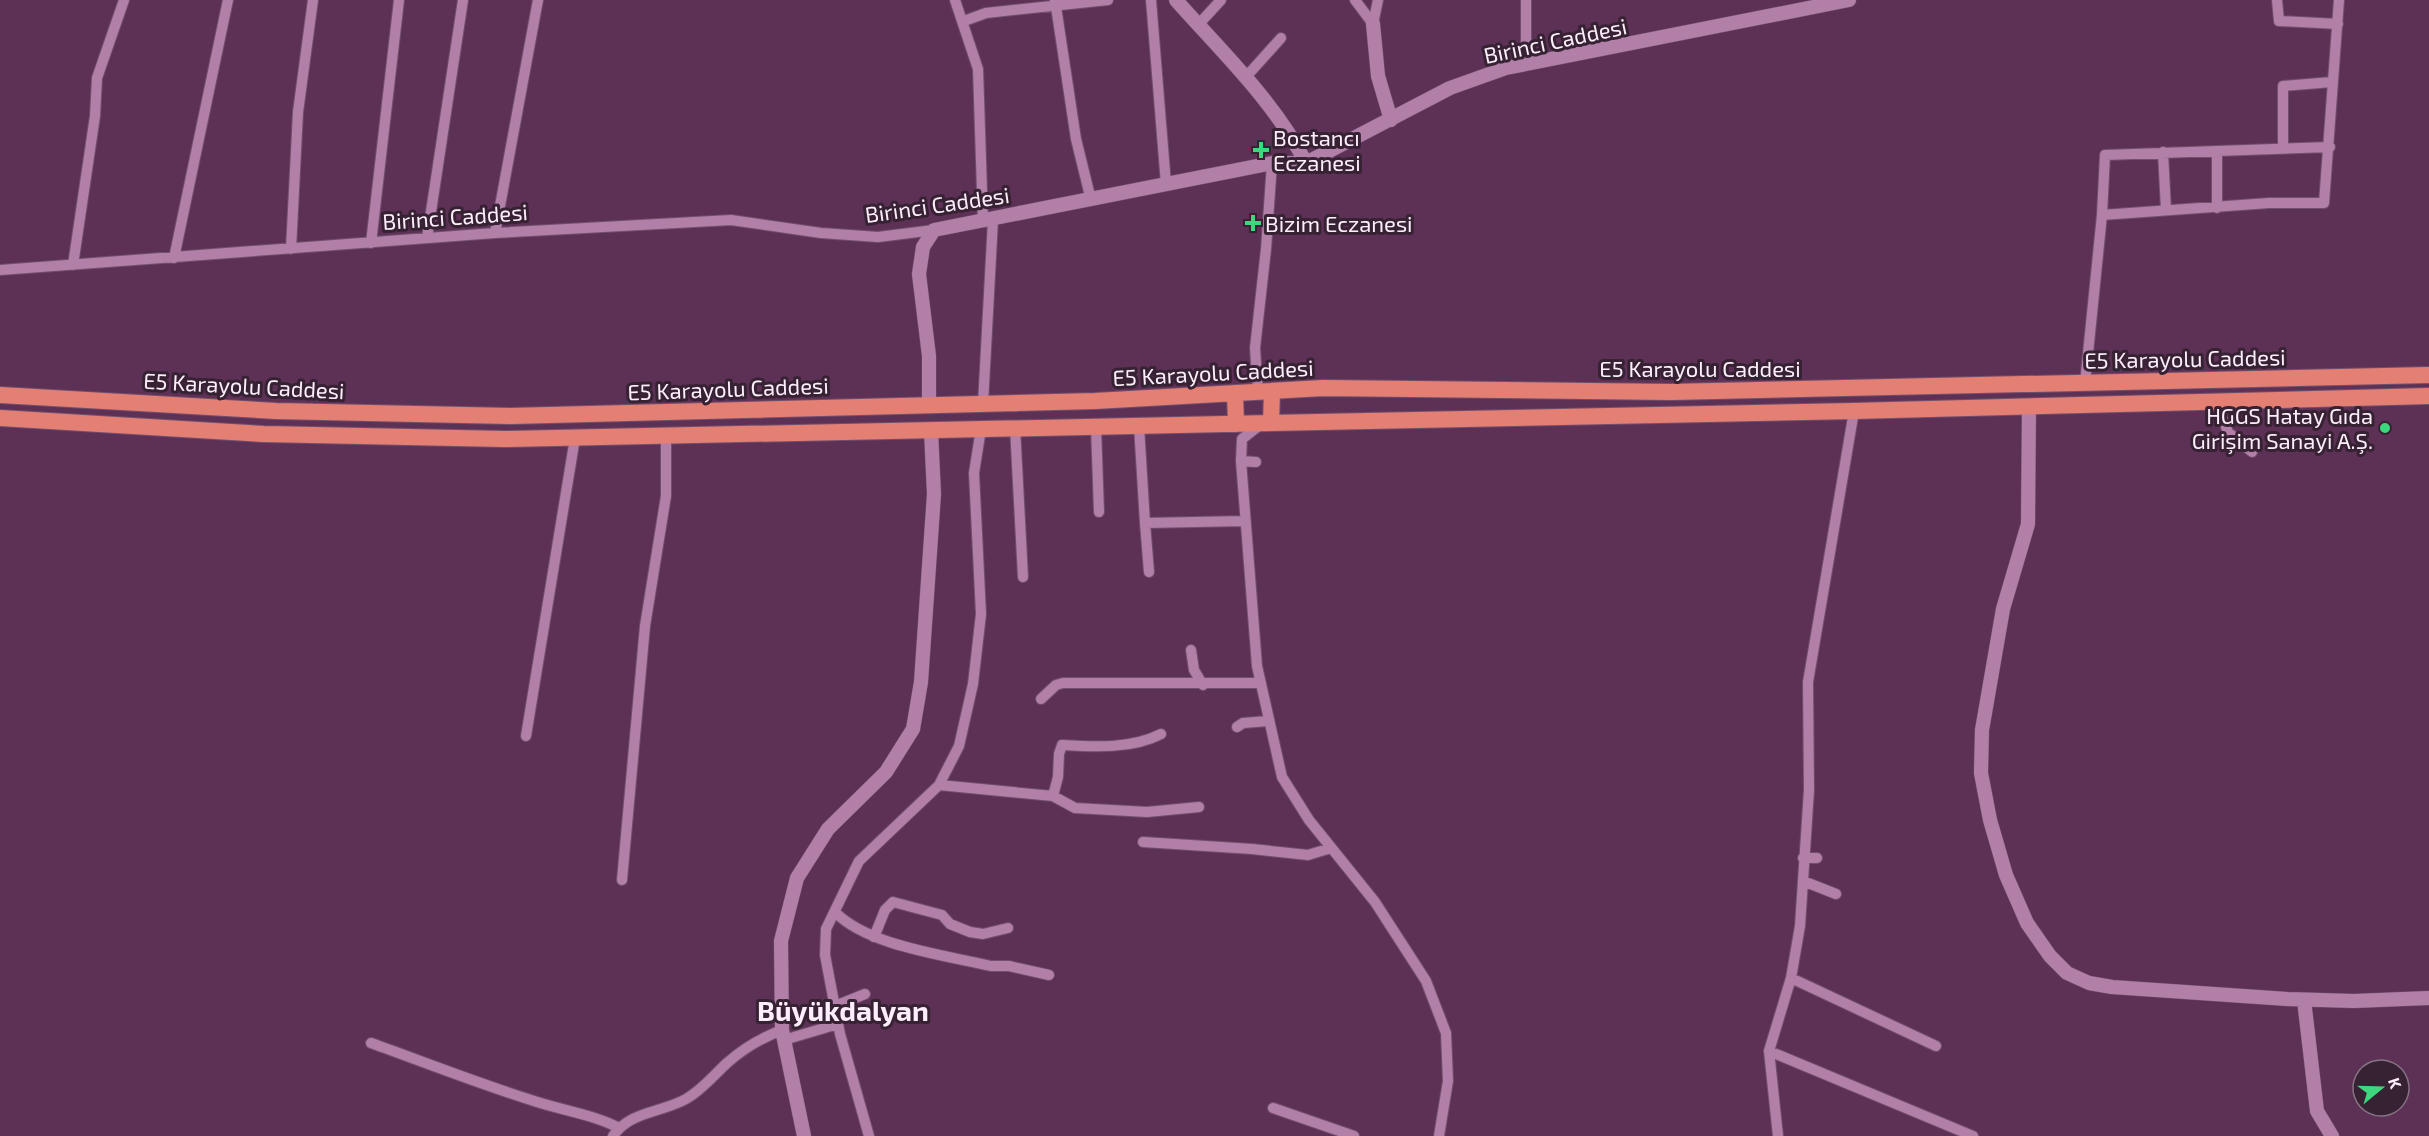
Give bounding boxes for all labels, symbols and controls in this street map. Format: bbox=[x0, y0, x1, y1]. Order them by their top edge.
street label: Birinci Caddesi bbox=[1481, 12, 1629, 68]
place label: Bostancı Eczanesi bbox=[1273, 124, 1361, 175]
marker: Bostancı Eczanesi bbox=[1254, 143, 1268, 157]
street label: Birinci Caddesi bbox=[863, 181, 1011, 227]
street label: Birinci Caddesi bbox=[381, 198, 529, 234]
place label: Bizim Eczanesi bbox=[1265, 210, 1413, 236]
marker: Bizim Eczanesi bbox=[1246, 216, 1260, 230]
street label: E5 Karayolu Caddesi bbox=[2084, 343, 2286, 373]
street label: E5 Karayolu Caddesi bbox=[1112, 354, 1314, 390]
street label: E5 Karayolu Caddesi bbox=[1599, 355, 1801, 381]
street label: E5 Karayolu Caddesi bbox=[143, 367, 345, 403]
street label: E5 Karayolu Caddesi bbox=[627, 371, 829, 405]
place label: HGGS Hatay Gıda Girişim Sanayi A.Ş. bbox=[2192, 402, 2373, 455]
marker: HGGS Hatay Gıda Girişim Sanayi A.Ş. bbox=[2378, 421, 2392, 435]
district label: Büyükdalyan bbox=[757, 993, 929, 1027]
north arrow bbox=[2351, 1058, 2411, 1118]
text: K bbox=[2385, 1075, 2407, 1092]

